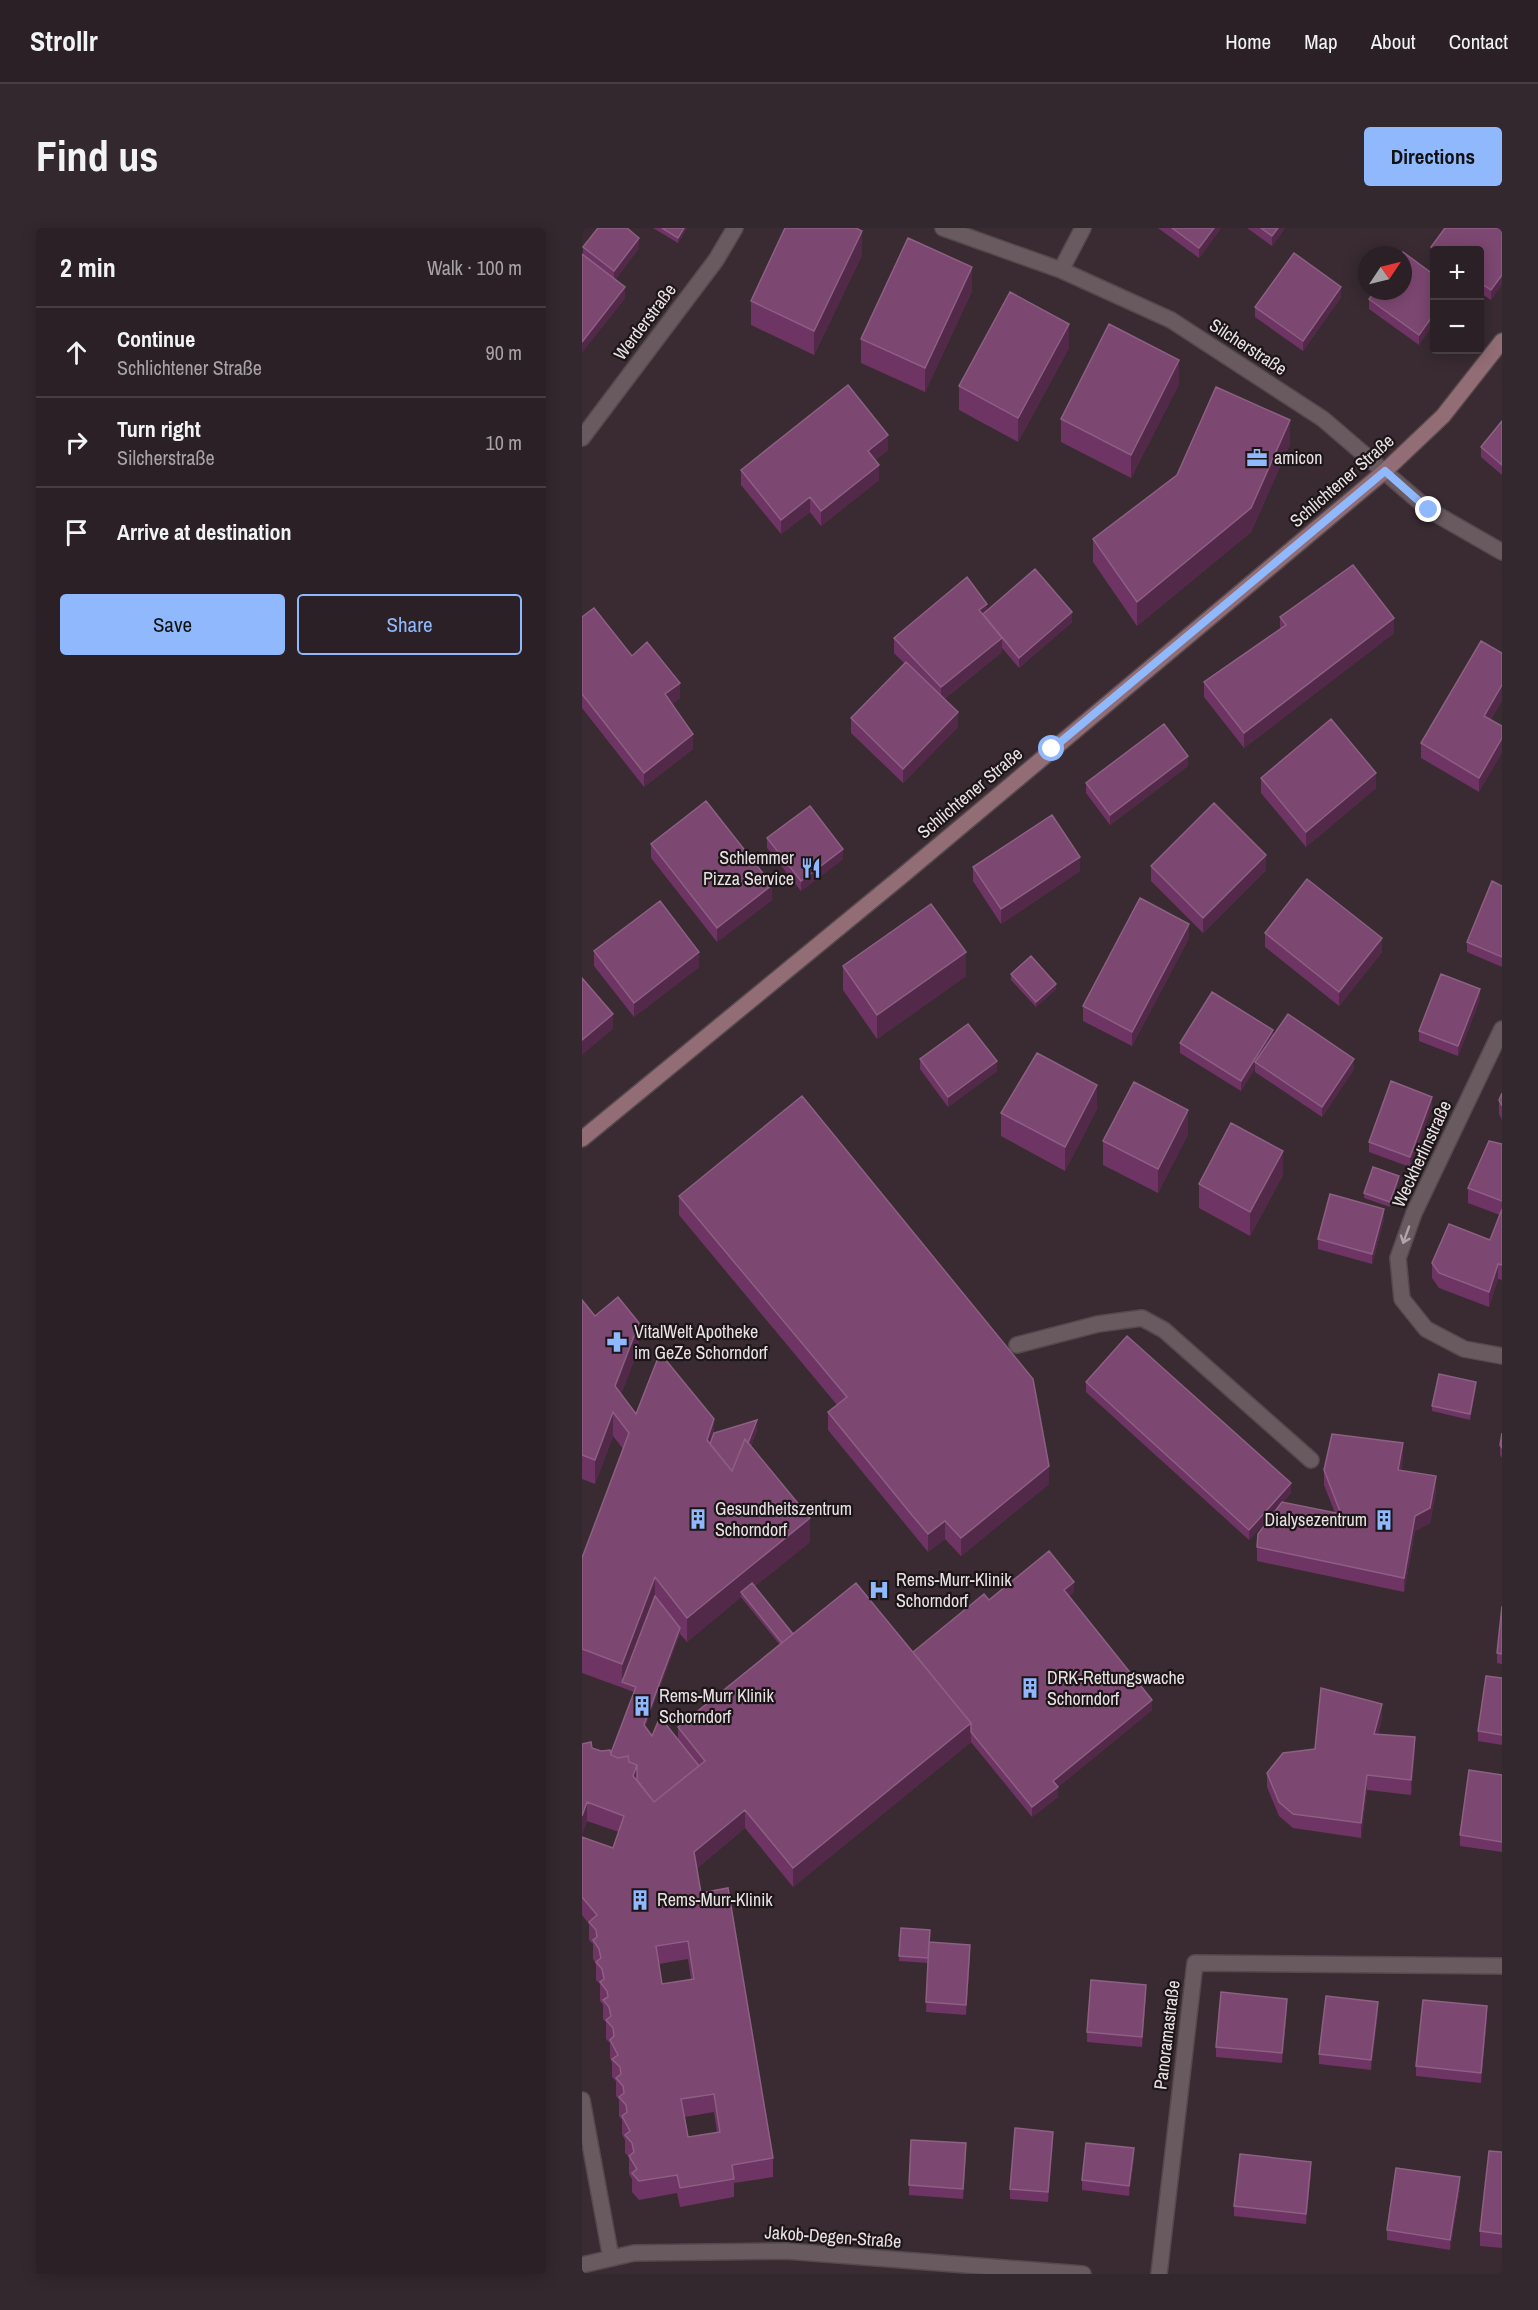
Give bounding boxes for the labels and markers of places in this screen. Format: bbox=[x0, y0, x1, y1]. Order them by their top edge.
place label: amicon bbox=[1274, 445, 1322, 470]
office icon: amicon bbox=[1245, 446, 1269, 470]
place label: Schlemmer Pizza Service bbox=[703, 845, 794, 891]
restaurant icon: Schlemmer Pizza Service bbox=[799, 856, 823, 880]
place label: VitalWelt Apotheke im GeZe Schorndorf bbox=[634, 1319, 769, 1365]
pharmacy icon: VitalWelt Apotheke im GeZe Schorndorf bbox=[605, 1330, 629, 1354]
place label: Gesundheitszentrum Schorndorf bbox=[715, 1496, 852, 1542]
building icon: Gesundheitszentrum Schorndorf bbox=[686, 1507, 710, 1531]
place label: Dialysezentrum bbox=[1264, 1507, 1367, 1532]
building icon: Dialysezentrum bbox=[1372, 1508, 1396, 1532]
place label: Rems-Murr-Klinik Schorndorf bbox=[896, 1567, 1012, 1613]
hospital icon: Rems-Murr-Klinik Schorndorf bbox=[867, 1578, 891, 1602]
place label: DRK-Rettungswache Schorndorf bbox=[1047, 1665, 1185, 1711]
building icon: DRK-Rettungswache Schorndorf bbox=[1018, 1676, 1042, 1700]
place label: Rems-Murr Klinik Schorndorf bbox=[659, 1683, 774, 1729]
building icon: Rems-Murr Klinik Schorndorf bbox=[630, 1694, 654, 1718]
place label: Rems-Murr-Klinik bbox=[657, 1887, 773, 1912]
building icon: Rems-Murr-Klinik bbox=[628, 1888, 652, 1912]

